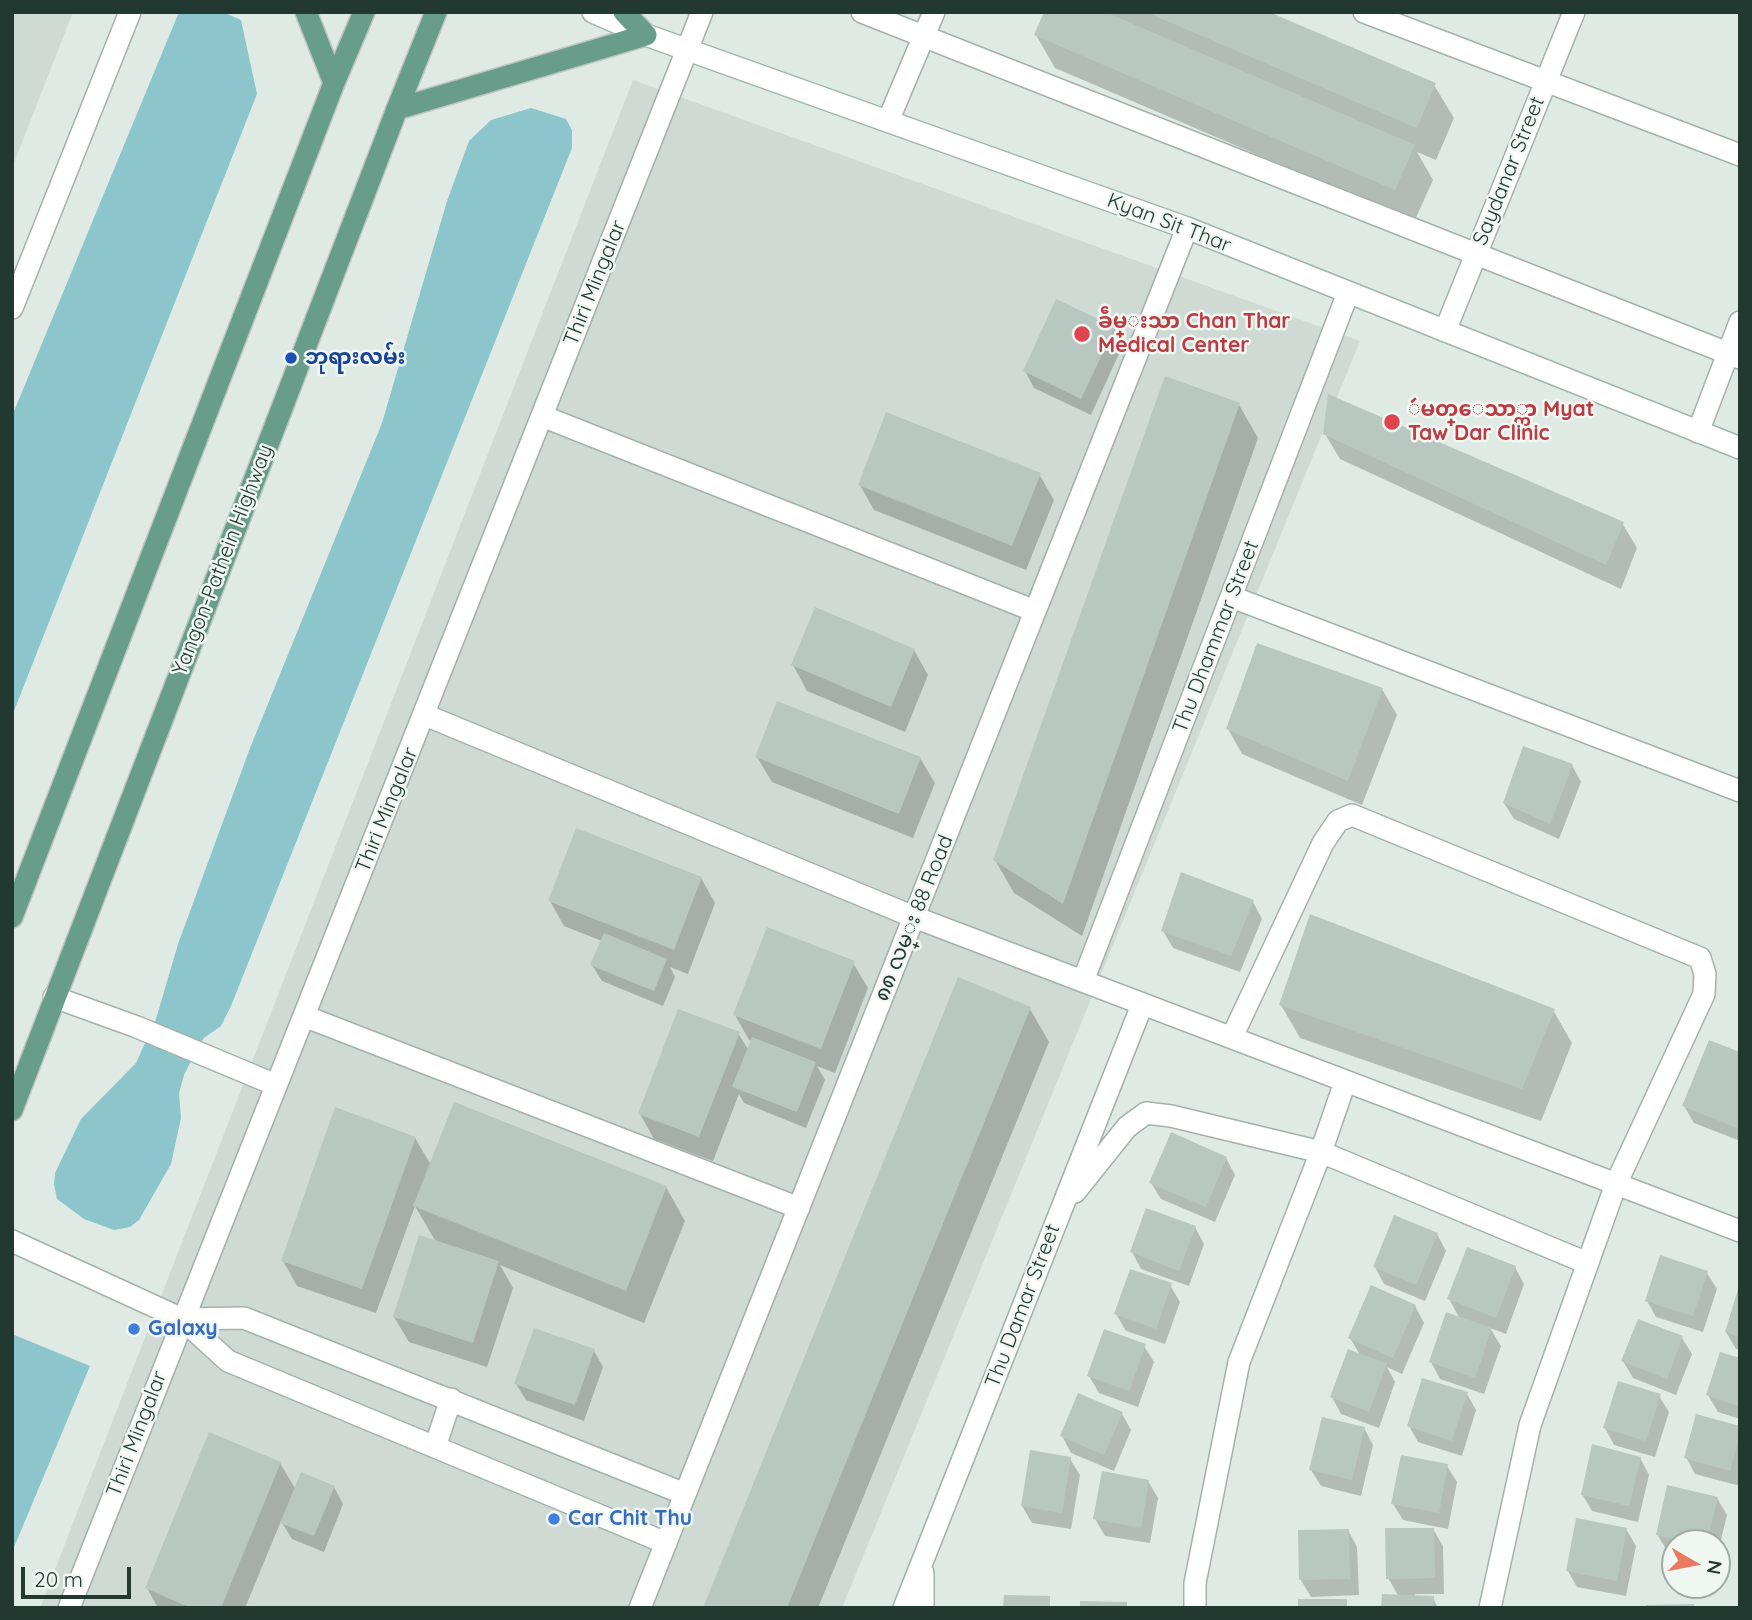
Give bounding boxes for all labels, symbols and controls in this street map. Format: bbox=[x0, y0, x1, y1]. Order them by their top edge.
street label: Saydanar Street bbox=[1468, 93, 1550, 249]
street label: Kyan Sit Thar bbox=[1103, 188, 1235, 258]
street label: Thiri Mingalar bbox=[558, 217, 632, 349]
place label: ခဵမ္းသာ Chan Thar Medical Center bbox=[1098, 309, 1290, 359]
marker: ခဵမ္းသာ Chan Thar Medical Center bbox=[1072, 324, 1092, 344]
place label: ဘုရားလမ်း bbox=[305, 345, 406, 371]
marker: ဘုရားလမ်း bbox=[283, 350, 299, 366]
place label: ဴမတ္ေသာ္တာ Myat Taw Dar Clinic bbox=[1408, 397, 1594, 447]
marker: ဴမတ္ေသာ္တာ Myat Taw Dar Clinic bbox=[1382, 412, 1402, 432]
street label: Yangon-Pathein Highway bbox=[167, 441, 279, 679]
street label: Thu Dhammar Street bbox=[1168, 537, 1264, 737]
street label: Thiri Mingalar bbox=[350, 744, 424, 876]
street label: ၈၈ လမ္း 88 Road bbox=[869, 831, 959, 1005]
street label: Thu Damar Street bbox=[980, 1221, 1066, 1391]
place label: Galaxy bbox=[148, 1316, 218, 1342]
marker: Galaxy bbox=[126, 1321, 142, 1337]
street label: Thiri Mingalar bbox=[101, 1368, 173, 1500]
place label: Car Chit Thu bbox=[568, 1506, 692, 1532]
marker: Car Chit Thu bbox=[546, 1511, 562, 1527]
north arrow bbox=[1661, 1529, 1731, 1599]
scale bar bbox=[24, 1554, 135, 1598]
text: N bbox=[1702, 1558, 1728, 1576]
text: 20 m bbox=[34, 1566, 83, 1592]

